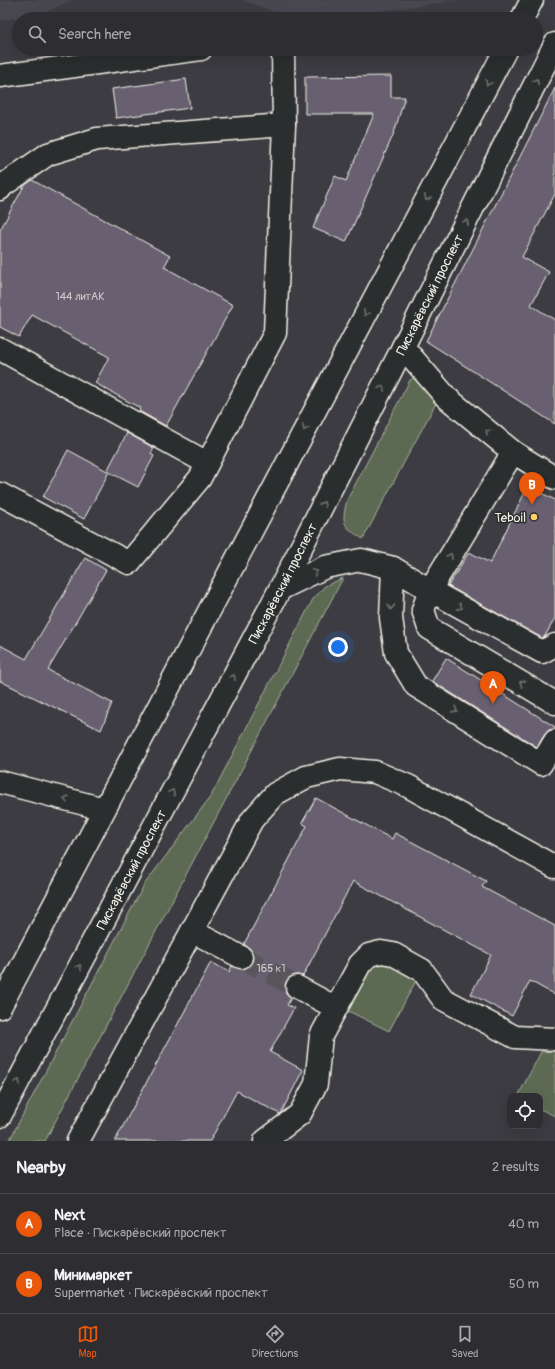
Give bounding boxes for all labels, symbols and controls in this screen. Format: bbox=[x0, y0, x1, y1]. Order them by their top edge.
search box bbox=[12, 12, 543, 56]
icon: search bbox=[26, 23, 48, 45]
text: Search here bbox=[58, 25, 131, 44]
one-way arrow bbox=[532, 78, 539, 85]
one-way arrow bbox=[485, 79, 493, 87]
one-way arrow bbox=[424, 194, 432, 202]
one-way arrow bbox=[461, 219, 469, 227]
street label: Пискарёвский проспект bbox=[393, 231, 468, 358]
house number: 144 литАК bbox=[55, 290, 105, 303]
one-way arrow bbox=[364, 309, 371, 316]
one-way arrow bbox=[377, 385, 385, 393]
one-way arrow bbox=[303, 424, 310, 431]
one-way arrow bbox=[486, 430, 493, 437]
pin: B bbox=[519, 472, 545, 505]
one-way arrow bbox=[318, 501, 326, 509]
place label: Teboil bbox=[494, 510, 526, 526]
marker: Teboil bbox=[529, 512, 539, 522]
street label: Пискарёвский проспект bbox=[245, 520, 321, 647]
one-way arrow bbox=[445, 553, 452, 560]
one-way arrow bbox=[311, 569, 318, 577]
one-way arrow bbox=[456, 602, 463, 609]
one-way arrow bbox=[387, 604, 396, 610]
your location bbox=[328, 637, 348, 657]
pin: A bbox=[480, 671, 506, 704]
one-way arrow bbox=[228, 674, 235, 681]
one-way arrow bbox=[518, 680, 526, 687]
one-way arrow bbox=[451, 705, 458, 712]
one-way arrow bbox=[167, 789, 175, 796]
one-way arrow bbox=[63, 795, 70, 804]
street label: Пискарёвский проспект bbox=[93, 807, 170, 933]
house number: 165 к1 bbox=[256, 962, 286, 975]
one-way arrow bbox=[74, 964, 82, 971]
one-way arrow bbox=[14, 1079, 21, 1086]
map controls bbox=[507, 1093, 543, 1129]
button: locate bbox=[507, 1093, 543, 1129]
text: Nearby bbox=[16, 1157, 65, 1178]
text: 2 results bbox=[492, 1159, 539, 1175]
text: Next bbox=[54, 1206, 85, 1225]
text: A bbox=[25, 1216, 33, 1232]
text: 40 m bbox=[508, 1216, 539, 1232]
text: Place · Пискарёвский проспект bbox=[54, 1225, 226, 1241]
text: Минимаркет bbox=[54, 1266, 132, 1285]
text: B bbox=[25, 1276, 33, 1292]
text: 50 m bbox=[509, 1276, 539, 1292]
text: Supermarket · Пискарёвский проспект bbox=[54, 1285, 268, 1301]
tab: Map bbox=[77, 1323, 99, 1360]
tab: Directions bbox=[252, 1323, 298, 1360]
tab: Saved bbox=[451, 1323, 478, 1360]

